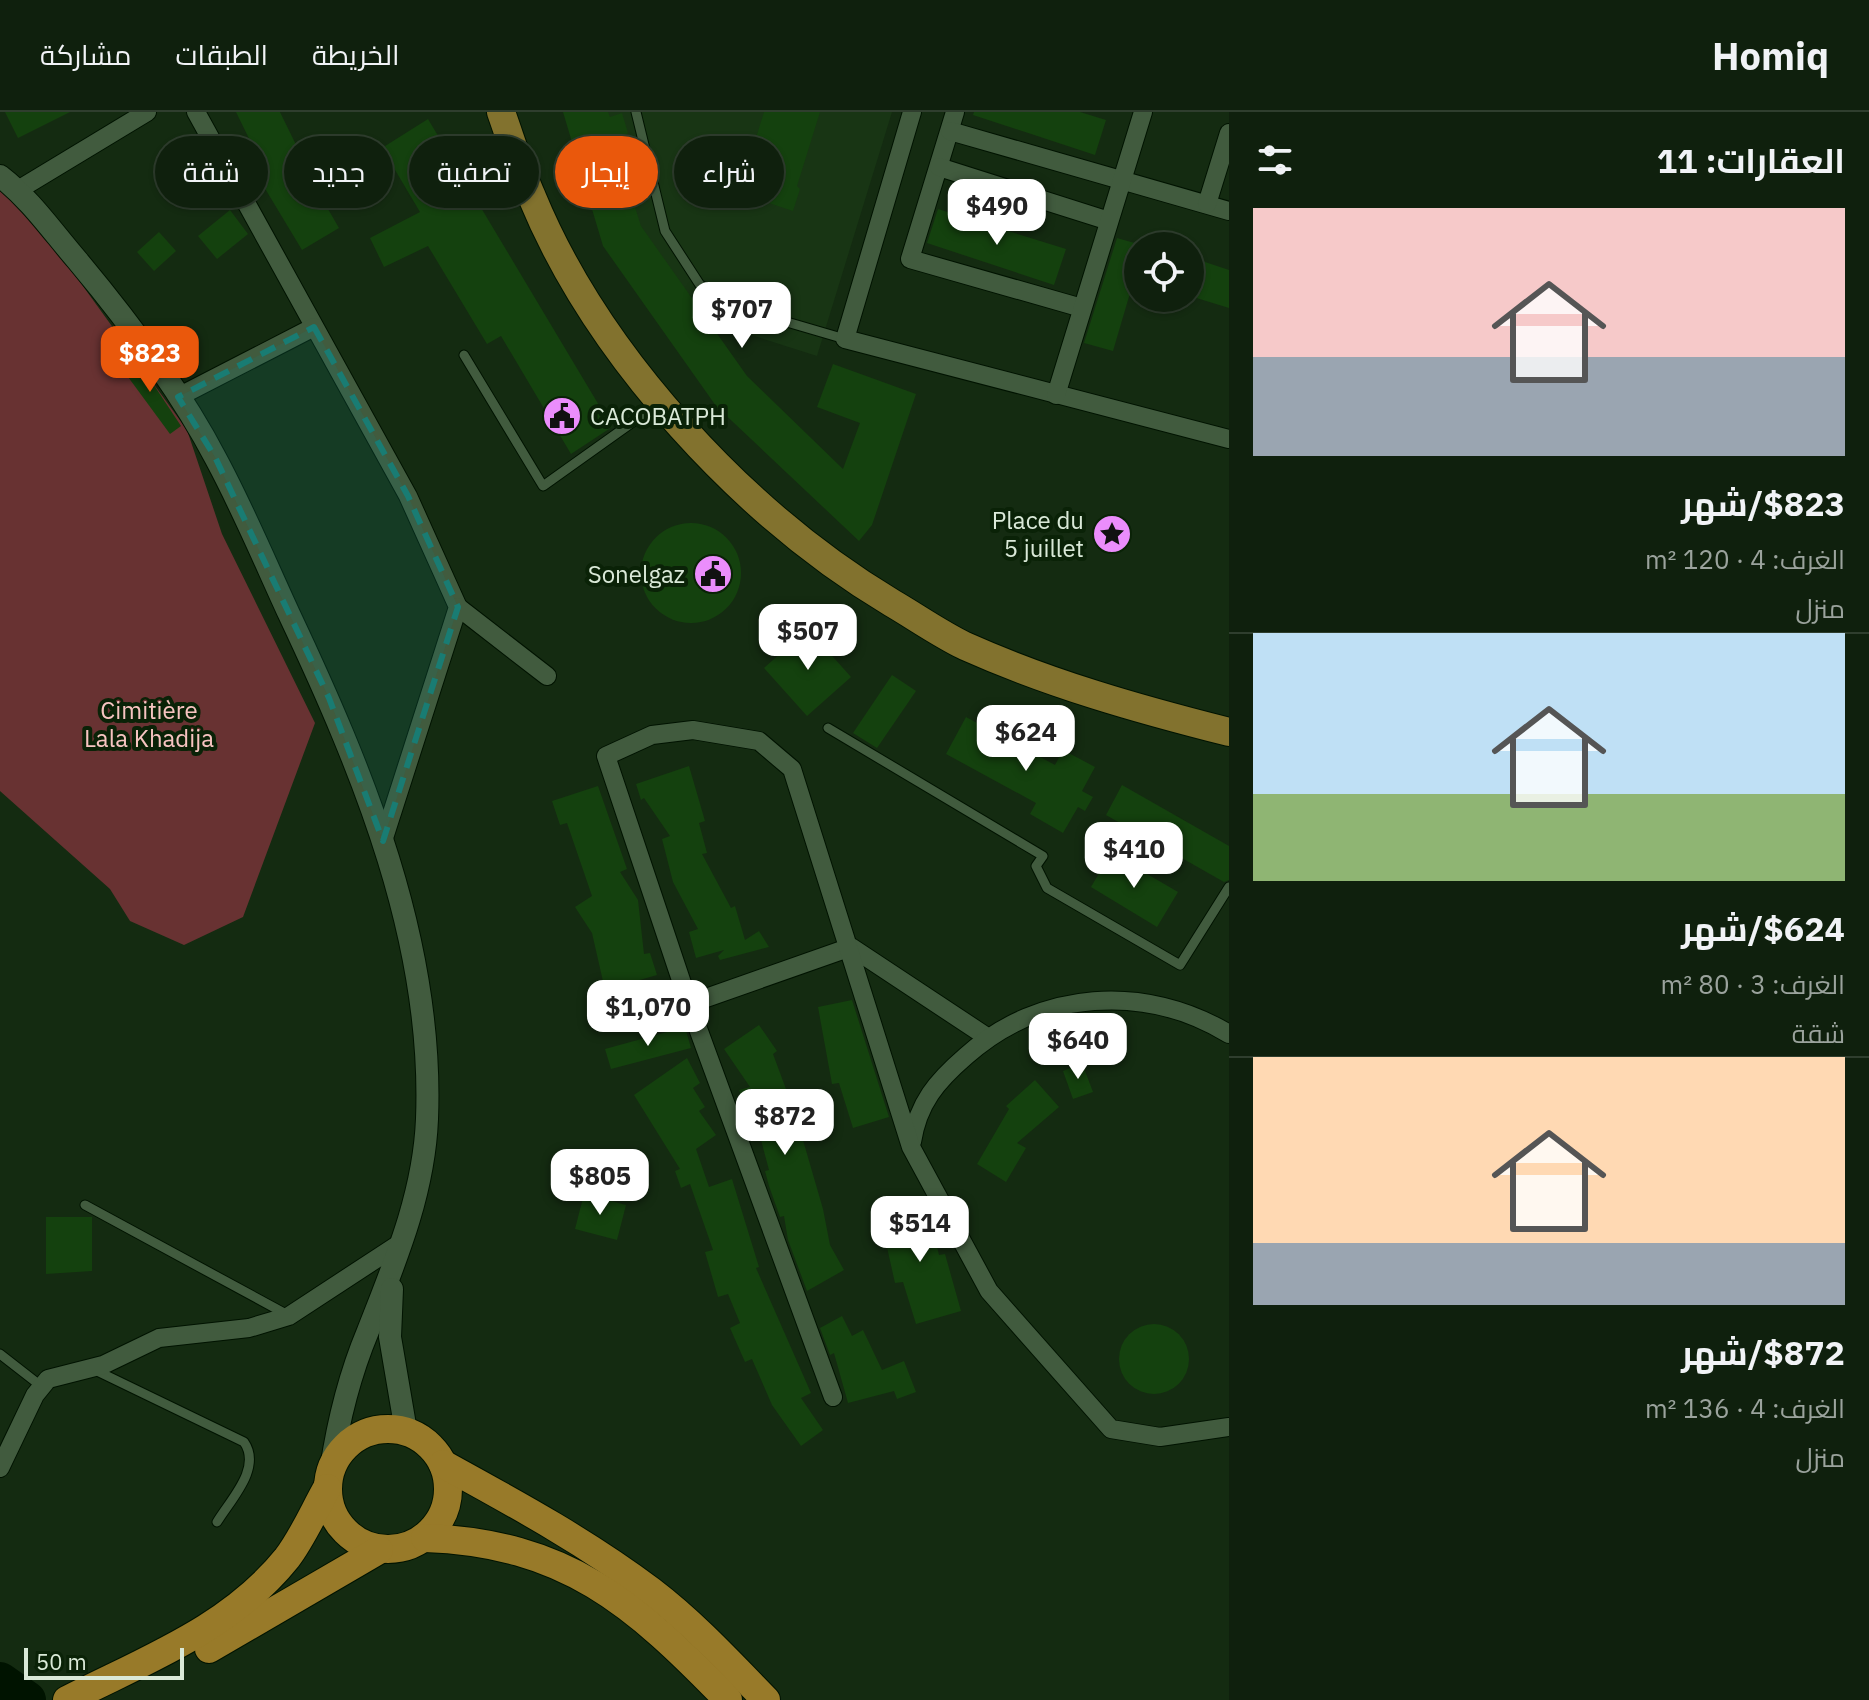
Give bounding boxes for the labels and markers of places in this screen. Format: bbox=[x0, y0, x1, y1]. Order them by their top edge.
pin: $490 bbox=[950, 179, 1044, 247]
pin: $707 bbox=[695, 282, 789, 350]
pin: $823 bbox=[103, 326, 197, 394]
public building icon: CACOBATPH bbox=[541, 395, 583, 437]
place label: CACOBATPH bbox=[590, 400, 726, 432]
place label: Place du 5 juillet bbox=[992, 504, 1084, 564]
place icon: Place du 5 juillet bbox=[1091, 513, 1133, 555]
public building icon: Sonelgaz bbox=[692, 553, 734, 595]
place label: Sonelgaz bbox=[588, 558, 685, 590]
pin: $507 bbox=[761, 604, 855, 672]
pin: $624 bbox=[979, 705, 1073, 773]
pin: $410 bbox=[1087, 822, 1181, 890]
pin: $1,070 bbox=[583, 980, 713, 1048]
pin: $640 bbox=[1031, 1013, 1125, 1081]
pin: $872 bbox=[738, 1089, 832, 1157]
pin: $805 bbox=[553, 1149, 647, 1217]
pin: $514 bbox=[873, 1196, 967, 1264]

